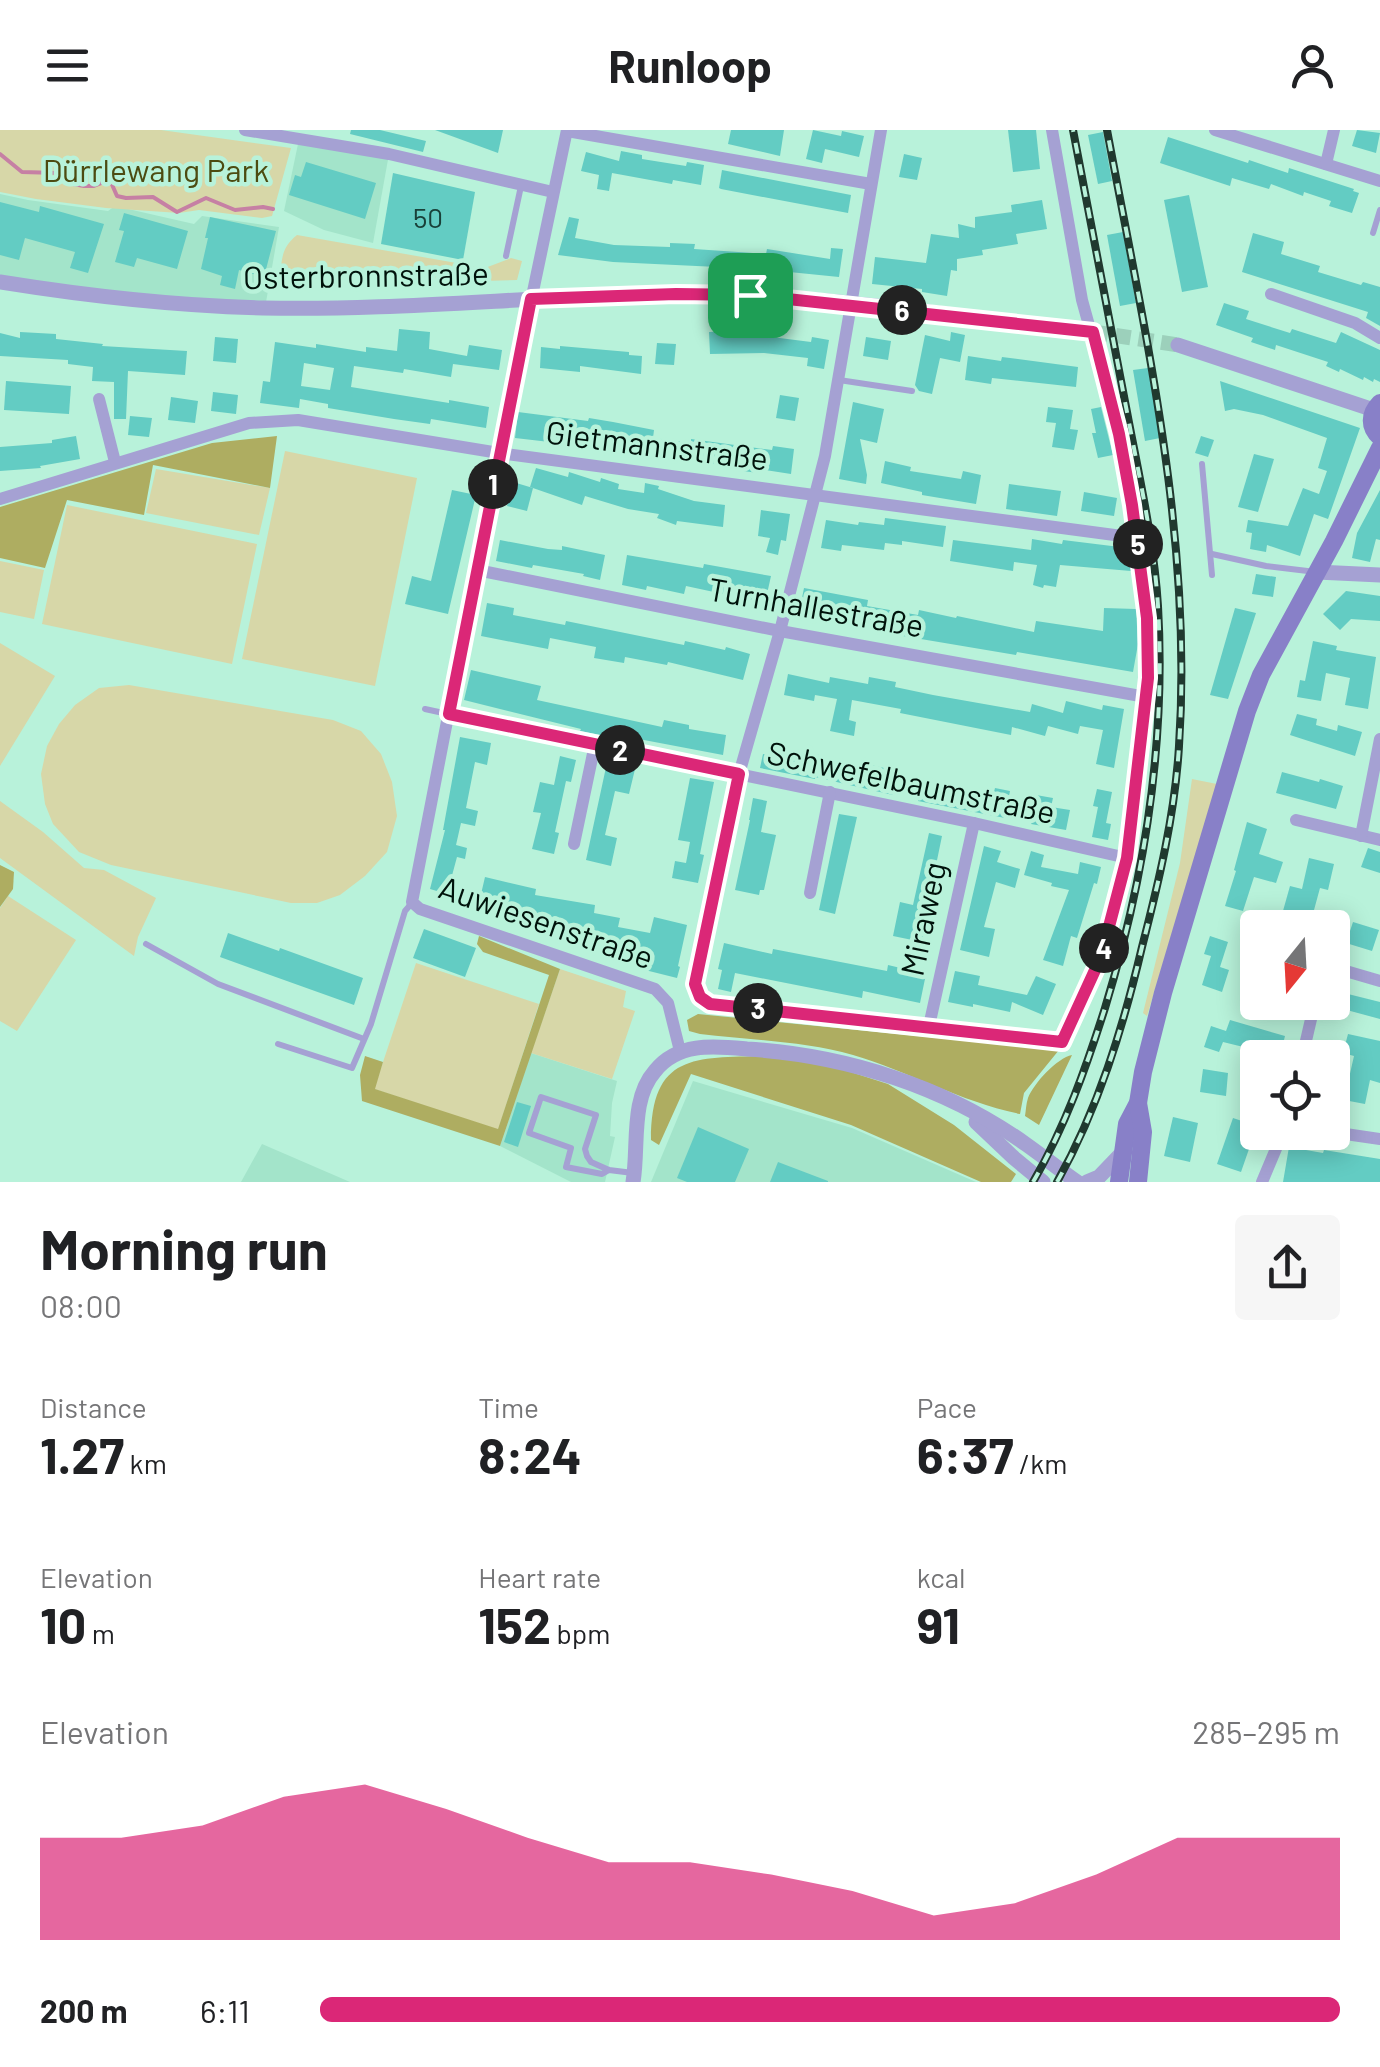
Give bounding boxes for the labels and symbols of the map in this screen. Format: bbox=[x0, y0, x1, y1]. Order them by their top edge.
park label: Dürrlewang Park bbox=[43, 150, 269, 188]
house number: 50 bbox=[413, 200, 443, 234]
street label: Osterbronnstraße bbox=[243, 253, 489, 295]
pin bbox=[708, 253, 793, 338]
pin: 6 bbox=[877, 285, 927, 335]
street label: Gietmannstraße bbox=[544, 412, 770, 476]
pin: 1 bbox=[468, 459, 518, 509]
pin: 5 bbox=[1113, 519, 1163, 569]
street label: Turnhallestraße bbox=[706, 568, 927, 644]
pin: 2 bbox=[595, 725, 645, 775]
street label: Schwefelbaumstraße bbox=[764, 732, 1059, 830]
street label: Miraweg bbox=[891, 858, 953, 979]
street label: Auwiesenstraße bbox=[435, 867, 659, 976]
north arrow bbox=[1240, 910, 1350, 1020]
pin: 4 bbox=[1079, 923, 1129, 973]
pin: 3 bbox=[733, 983, 783, 1033]

